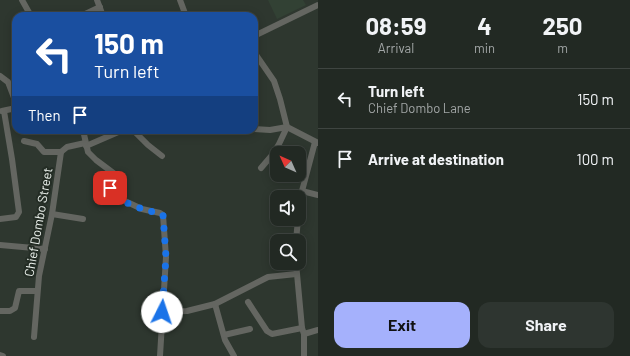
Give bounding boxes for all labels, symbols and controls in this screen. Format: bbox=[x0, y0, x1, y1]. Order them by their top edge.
text: 08:59 bbox=[365, 11, 427, 40]
text: 4 bbox=[477, 11, 492, 40]
text: 250 bbox=[542, 11, 583, 40]
text: 150 m bbox=[94, 26, 164, 60]
icon: left bbox=[28, 28, 80, 80]
text: Arrival bbox=[378, 40, 414, 56]
text: min bbox=[474, 40, 495, 56]
text: m bbox=[557, 40, 568, 56]
text: Turn left bbox=[94, 60, 160, 82]
text: Turn left bbox=[368, 82, 424, 100]
icon: left bbox=[334, 88, 356, 110]
text: 150 m bbox=[577, 90, 614, 108]
text: Chief Dombo Lane bbox=[368, 100, 471, 116]
icon: arrive bbox=[69, 104, 91, 126]
text: Then bbox=[28, 106, 61, 124]
north arrow bbox=[270, 146, 306, 182]
map controls bbox=[270, 146, 306, 270]
icon: arrive bbox=[334, 148, 356, 170]
text: Arrive at destination bbox=[368, 150, 504, 168]
text: 100 m bbox=[576, 150, 614, 168]
street label: Chief Dombo Street bbox=[21, 166, 55, 278]
pin bbox=[93, 171, 127, 205]
icon: arrive bbox=[99, 177, 121, 199]
button: sound bbox=[270, 190, 306, 226]
button: search bbox=[270, 234, 306, 270]
position arrow bbox=[141, 291, 183, 333]
button: Exit bbox=[334, 302, 470, 348]
button: Share bbox=[478, 302, 614, 348]

